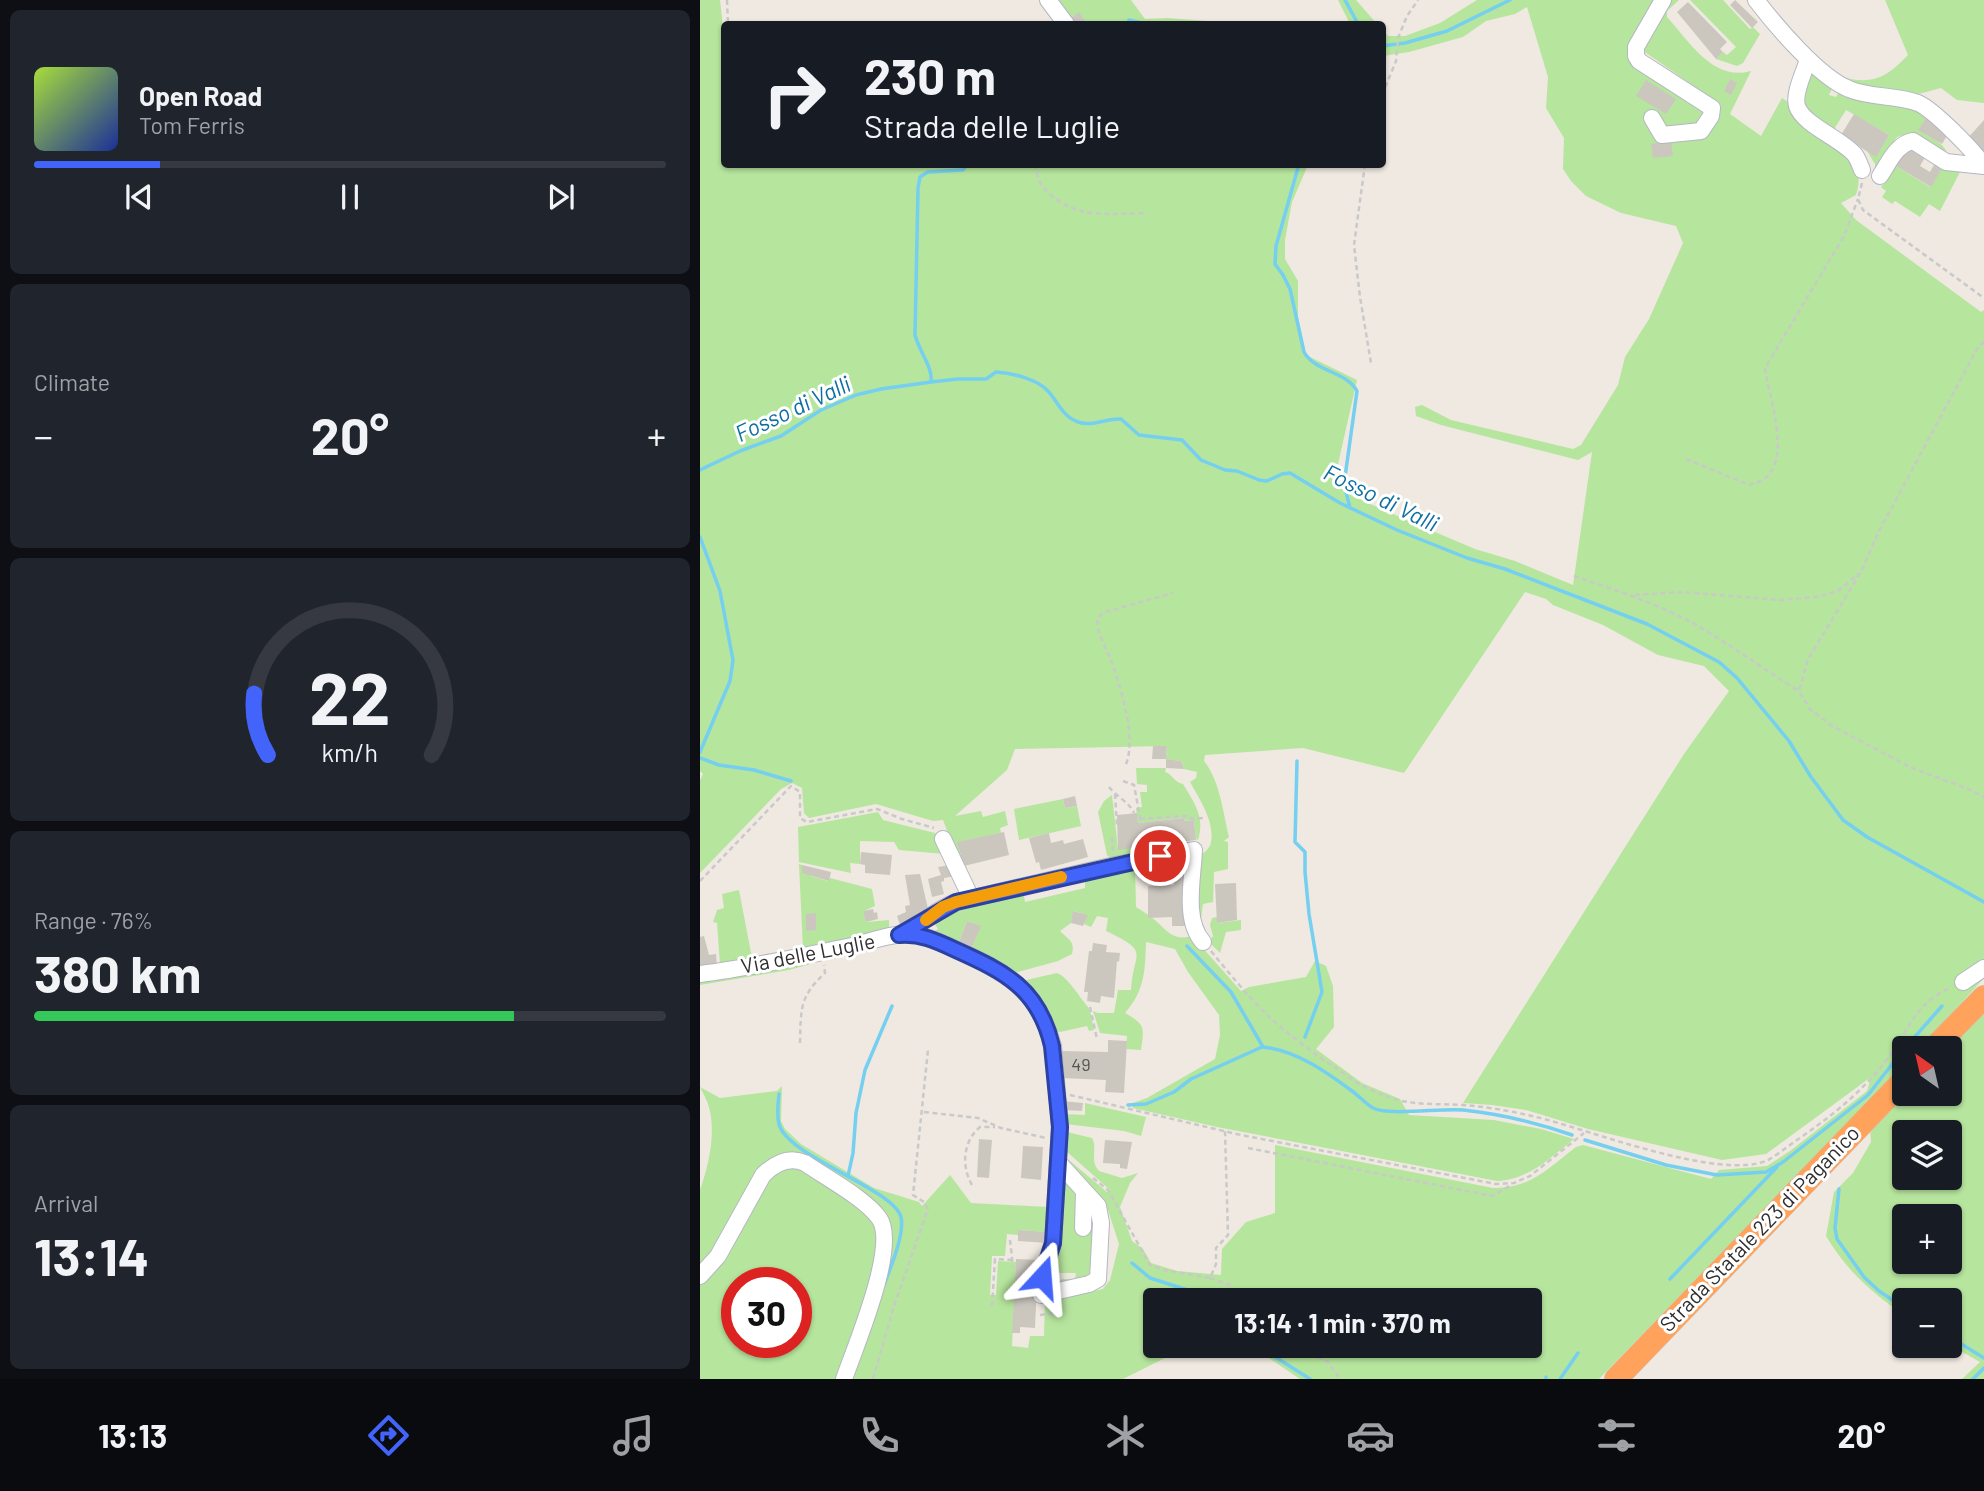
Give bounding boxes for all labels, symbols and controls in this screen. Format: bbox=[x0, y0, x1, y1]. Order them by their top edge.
text: 230 m bbox=[864, 46, 996, 105]
icon: right bbox=[749, 49, 840, 140]
text: Open Road bbox=[139, 80, 262, 111]
text: Strada delle Luglie bbox=[864, 106, 1120, 144]
text: Tom Ferris bbox=[139, 111, 245, 139]
icon: previous bbox=[120, 178, 158, 216]
icon: pause bbox=[331, 178, 369, 216]
icon: next bbox=[542, 178, 580, 216]
text: Climate bbox=[34, 368, 110, 396]
water label: Fosso di Valli bbox=[730, 369, 855, 447]
text: 20° bbox=[311, 403, 389, 465]
text: − bbox=[34, 412, 53, 458]
text: + bbox=[647, 412, 666, 458]
water label: Fosso di Valli bbox=[1319, 457, 1444, 537]
text: 22 bbox=[309, 653, 391, 741]
text: km/h bbox=[322, 737, 378, 767]
pin bbox=[1130, 826, 1190, 886]
icon: arrive bbox=[1141, 837, 1179, 875]
text: Range · 76% bbox=[34, 906, 153, 934]
street label: Via delle Luglie bbox=[738, 927, 877, 978]
text: 380 km bbox=[34, 941, 201, 1003]
north arrow bbox=[1892, 1036, 1962, 1106]
map controls bbox=[1892, 1036, 1962, 1358]
house number: 49 bbox=[1071, 1053, 1091, 1075]
street label: Strada Statale 223 di Paganico bbox=[1654, 1120, 1864, 1336]
button: layers bbox=[1892, 1120, 1962, 1190]
text: Arrival bbox=[34, 1189, 98, 1217]
button: + bbox=[1892, 1204, 1962, 1274]
text: 13:14 bbox=[34, 1224, 149, 1286]
position arrow bbox=[1005, 1240, 1079, 1314]
speed limit sign: 30 bbox=[721, 1267, 812, 1358]
button: − bbox=[1892, 1288, 1962, 1358]
text: 13:14 · 1 min · 370 m bbox=[1234, 1307, 1451, 1338]
icon: directions bbox=[364, 1411, 413, 1460]
icon: music bbox=[609, 1411, 658, 1460]
icon: phone bbox=[855, 1411, 904, 1460]
icon: climate bbox=[1101, 1411, 1150, 1460]
icon: car bbox=[1346, 1411, 1395, 1460]
icon: filters bbox=[1592, 1411, 1641, 1460]
text: 13:13 bbox=[98, 1416, 167, 1454]
text: 20° bbox=[1837, 1416, 1886, 1454]

